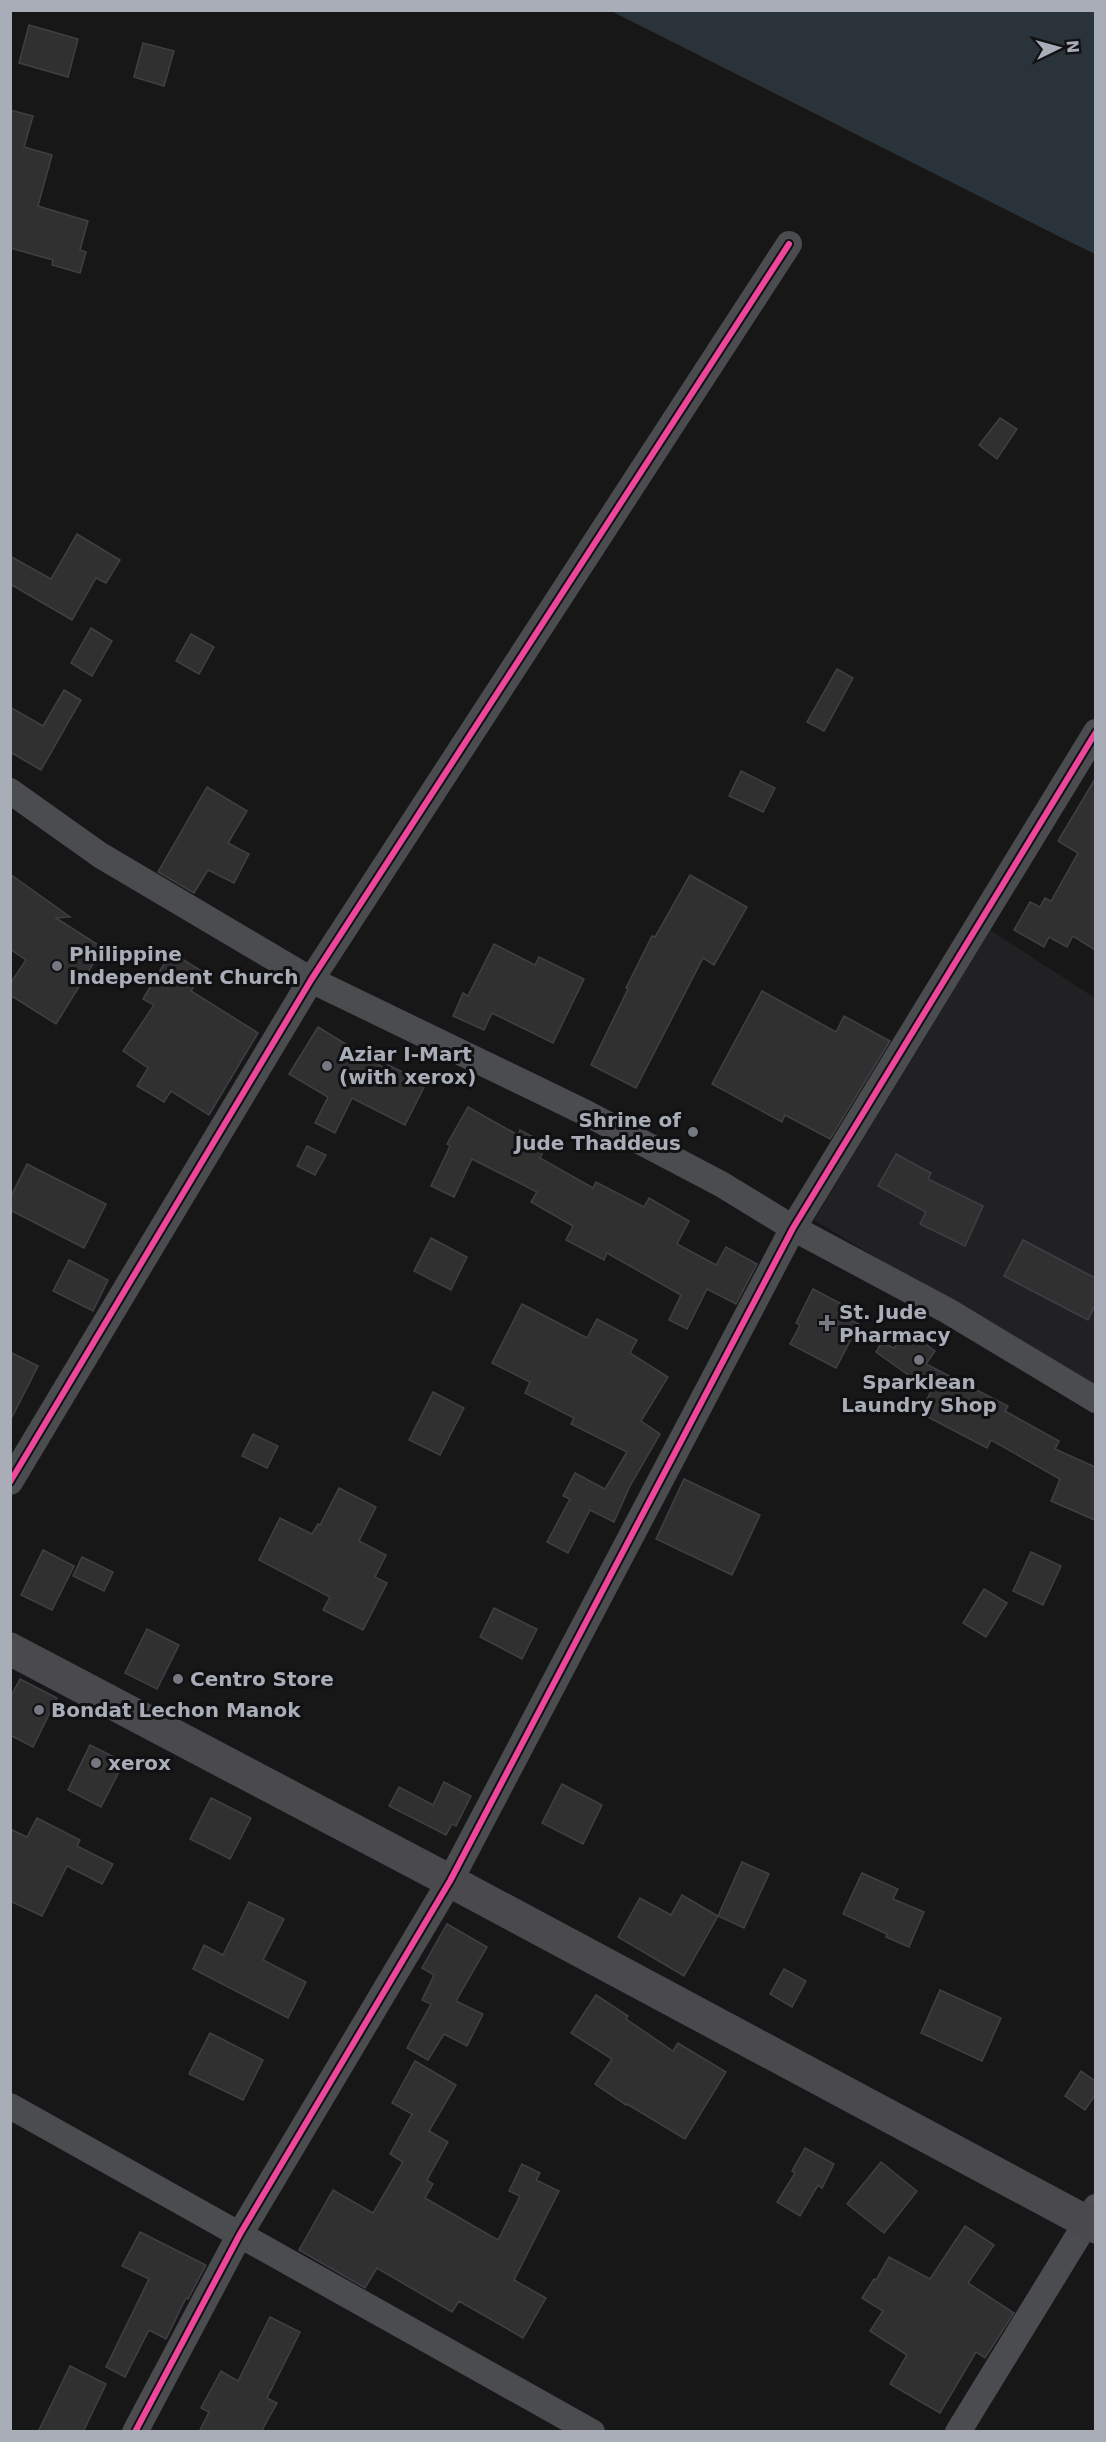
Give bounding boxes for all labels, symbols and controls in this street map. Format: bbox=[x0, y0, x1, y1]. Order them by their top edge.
north arrow bbox=[1028, 18, 1088, 78]
text: N bbox=[1062, 39, 1082, 54]
place label: Philippine Independent Church bbox=[69, 942, 298, 989]
marker: Philippine Independent Church bbox=[50, 959, 64, 973]
place label: Aziar I-Mart (with xerox) bbox=[339, 1042, 476, 1089]
marker: Aziar I-Mart (with xerox) bbox=[320, 1059, 334, 1073]
place label: Shrine of Jude Thaddeus bbox=[513, 1108, 681, 1155]
marker: Shrine of Jude Thaddeus bbox=[686, 1125, 700, 1139]
place label: St. Jude Pharmacy bbox=[839, 1300, 950, 1347]
marker: St. Jude Pharmacy bbox=[820, 1316, 834, 1330]
marker: Sparklean Laundry Shop bbox=[912, 1353, 926, 1367]
place label: Sparklean Laundry Shop bbox=[841, 1370, 997, 1417]
place label: Centro Store bbox=[190, 1667, 334, 1691]
marker: Centro Store bbox=[171, 1672, 185, 1686]
place label: Bondat Lechon Manok bbox=[51, 1698, 301, 1722]
marker: Bondat Lechon Manok bbox=[32, 1703, 46, 1717]
place label: xerox bbox=[108, 1751, 171, 1775]
marker: xerox bbox=[89, 1756, 103, 1770]

